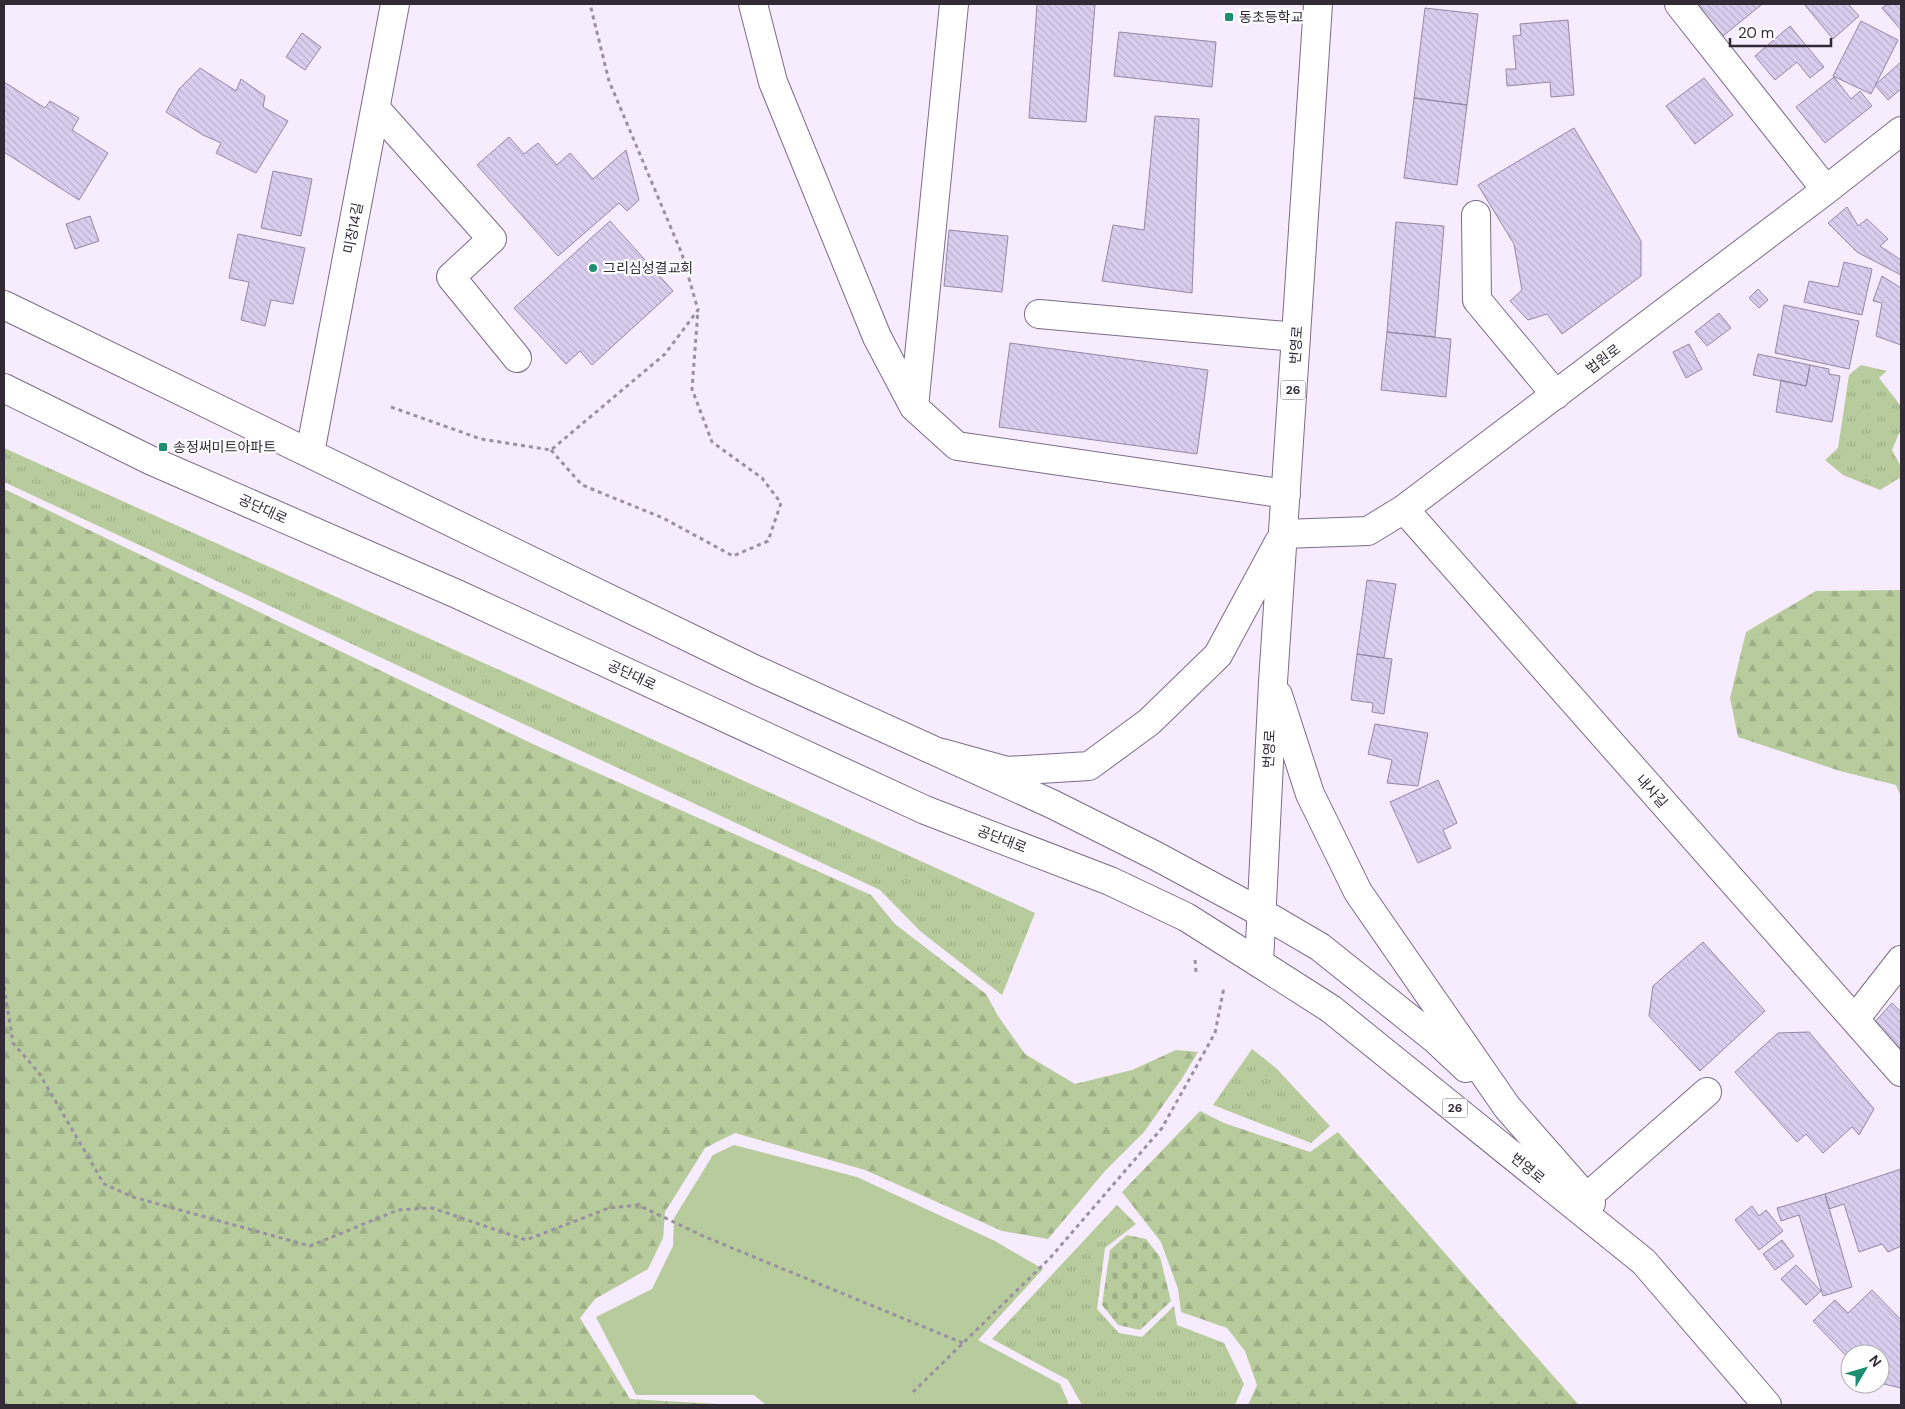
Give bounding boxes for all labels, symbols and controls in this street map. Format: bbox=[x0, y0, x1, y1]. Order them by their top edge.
place label: 동초등학교 bbox=[1239, 8, 1304, 26]
marker: 동초등학교 bbox=[1223, 11, 1235, 23]
scale bar bbox=[1730, 15, 1831, 47]
text: 20 m bbox=[1738, 23, 1774, 43]
street label: 미장14길 bbox=[339, 201, 367, 255]
place label: 그리심성결교회 bbox=[603, 259, 693, 277]
marker: 그리심성결교회 bbox=[587, 262, 599, 274]
street label: 번영로 bbox=[1286, 325, 1306, 365]
street label: 법원로 bbox=[1582, 340, 1624, 378]
road number: 26 bbox=[1280, 380, 1306, 400]
place label: 송정써미트아파트 bbox=[173, 438, 276, 456]
marker: 송정써미트아파트 bbox=[157, 441, 169, 453]
street label: 공단대로 bbox=[236, 490, 290, 528]
street label: 공단대로 bbox=[605, 656, 659, 694]
street label: 번영로 bbox=[1259, 729, 1279, 769]
street label: 내사길 bbox=[1632, 771, 1672, 811]
street label: 공단대로 bbox=[975, 821, 1029, 857]
road number: 26 bbox=[1442, 1098, 1468, 1118]
street label: 번영로 bbox=[1507, 1149, 1549, 1187]
north arrow bbox=[1840, 1344, 1890, 1394]
text: N bbox=[1865, 1351, 1885, 1371]

